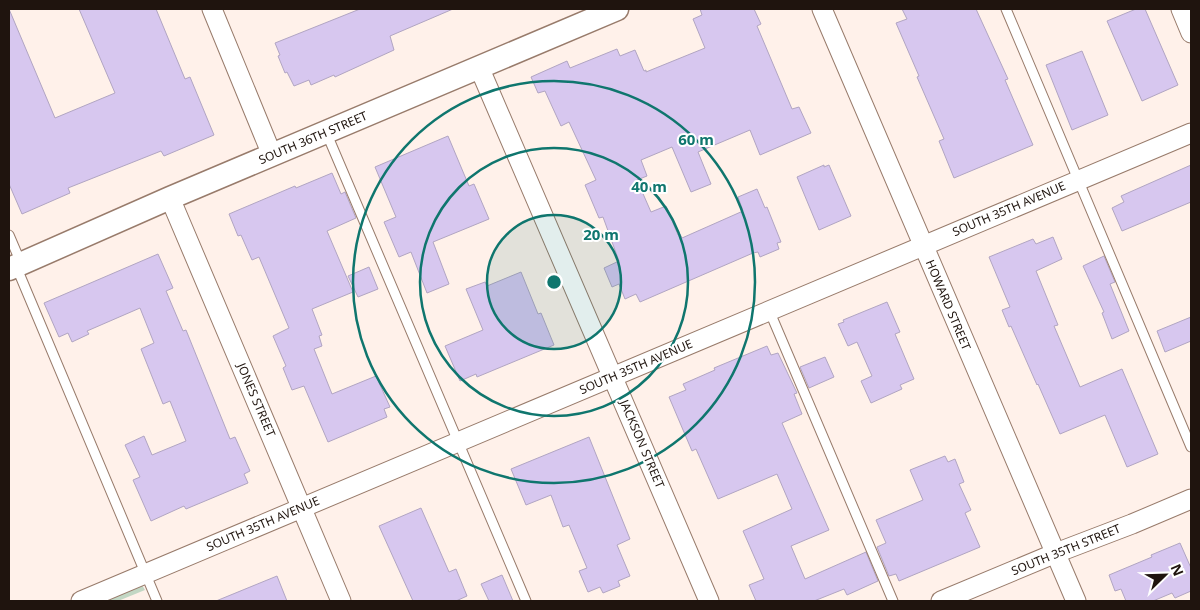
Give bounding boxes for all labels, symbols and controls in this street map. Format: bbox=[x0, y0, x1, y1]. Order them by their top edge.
street label: SOUTH 36TH STREET bbox=[256, 107, 370, 168]
text: 60 m bbox=[678, 129, 714, 149]
text: 40 m bbox=[631, 176, 667, 196]
street label: SOUTH 35TH AVENUE bbox=[950, 177, 1068, 240]
text: 20 m bbox=[583, 224, 619, 244]
street label: HOWARD STREET bbox=[922, 257, 975, 353]
centre of rings bbox=[545, 273, 563, 291]
street label: SOUTH 35TH AVENUE bbox=[577, 335, 695, 398]
street label: JONES STREET bbox=[233, 359, 280, 440]
street label: JACKSON STREET bbox=[616, 396, 669, 491]
street label: SOUTH 35TH AVENUE bbox=[204, 492, 322, 555]
street label: SOUTH 35TH STREET bbox=[1009, 520, 1123, 579]
north arrow bbox=[1140, 550, 1190, 600]
text: N bbox=[1166, 561, 1188, 579]

